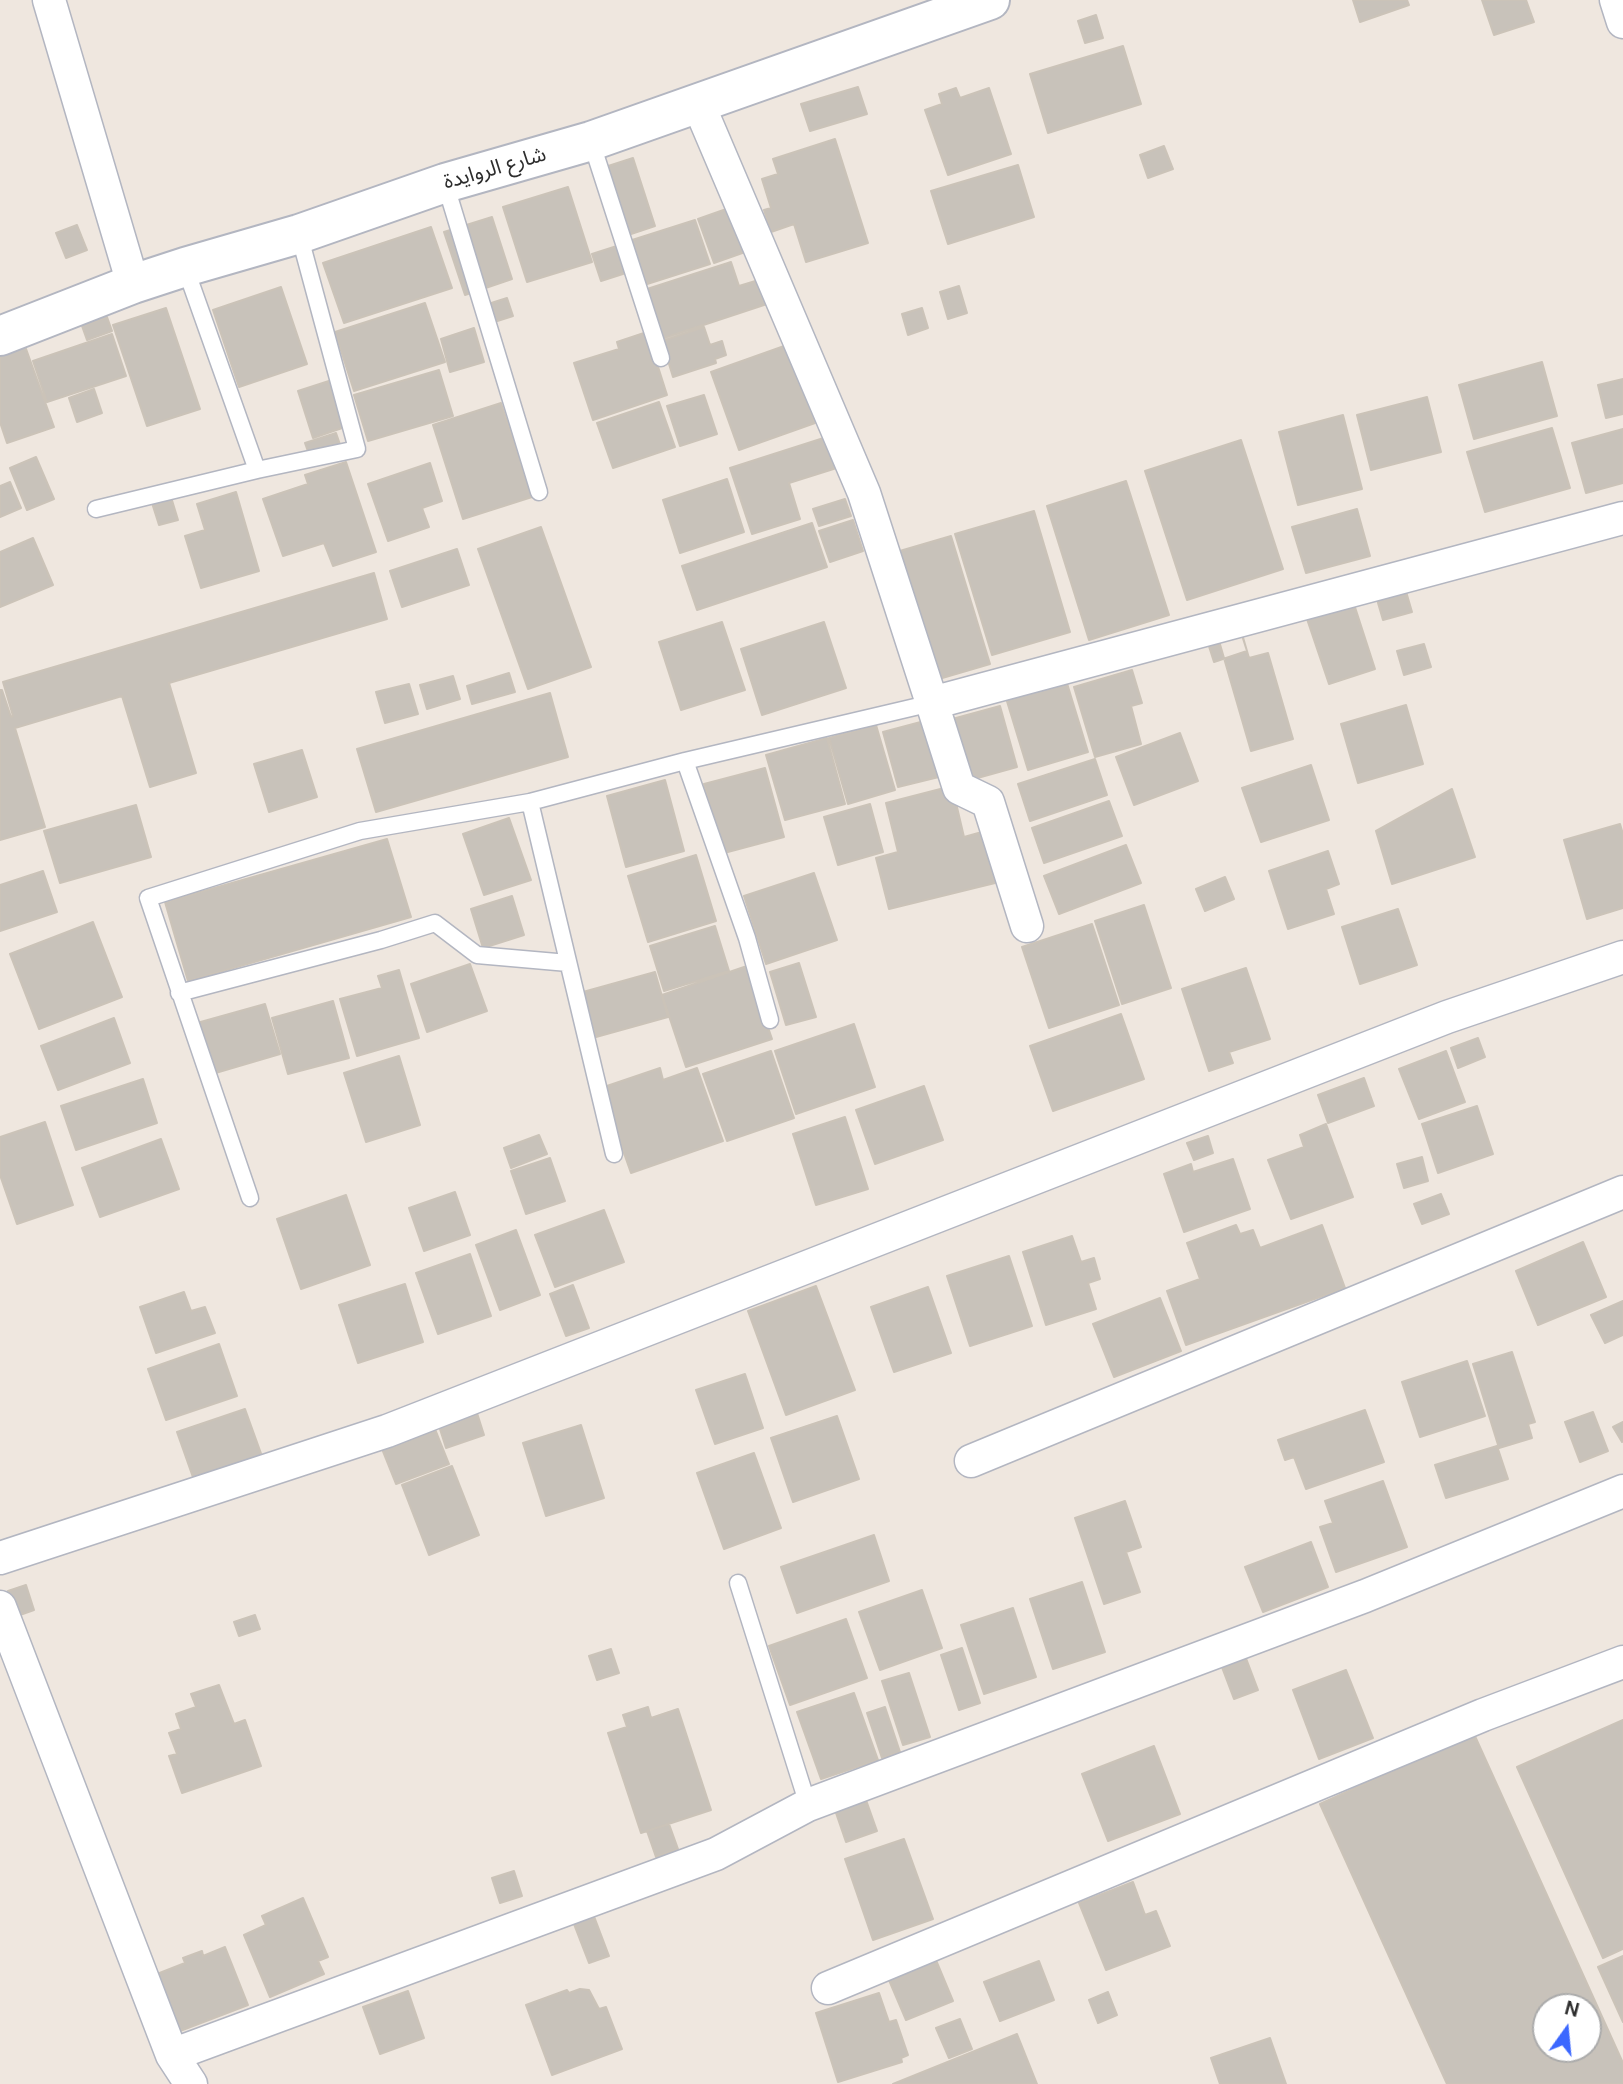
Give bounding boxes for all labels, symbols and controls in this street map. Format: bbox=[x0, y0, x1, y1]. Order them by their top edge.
street label: شارع الروايدة bbox=[441, 142, 549, 196]
north arrow bbox=[1532, 1993, 1602, 2063]
text: N bbox=[1562, 1995, 1582, 2023]

